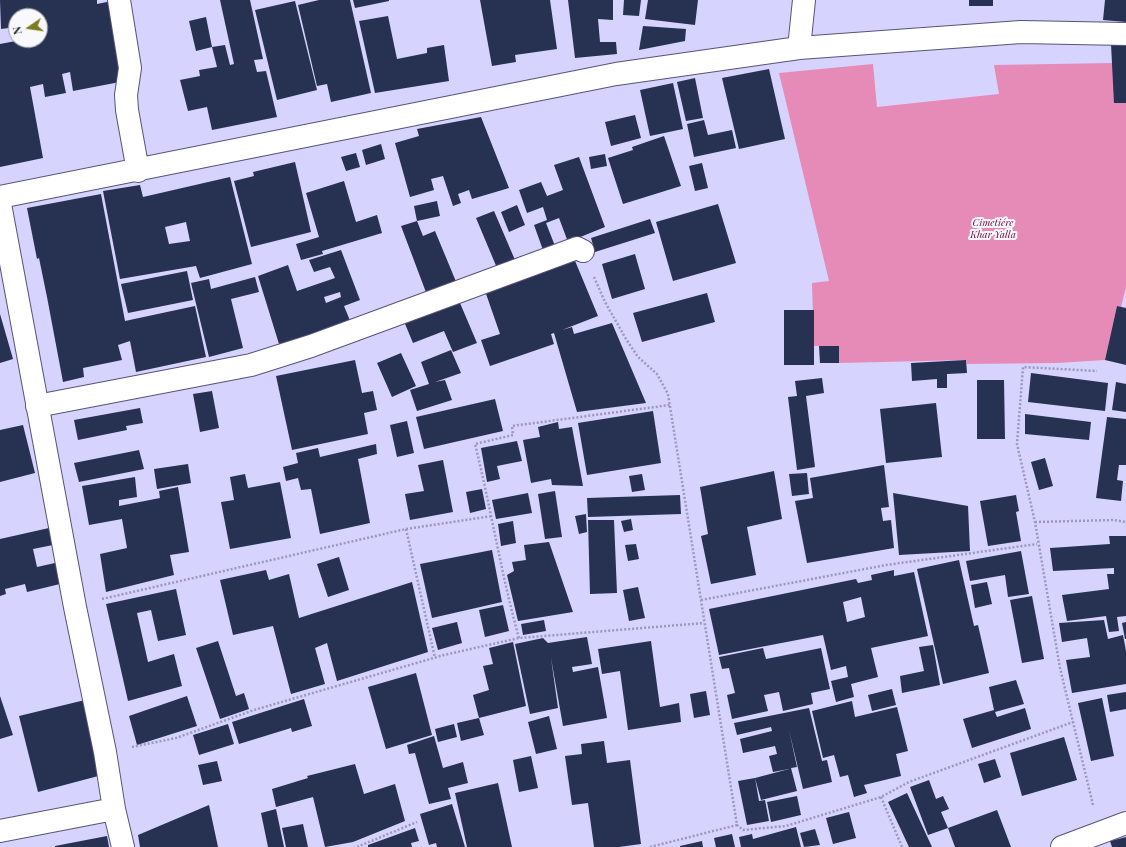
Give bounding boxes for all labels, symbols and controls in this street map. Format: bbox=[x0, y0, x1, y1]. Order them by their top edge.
north arrow bbox=[8, 8, 48, 48]
text: N bbox=[9, 25, 25, 36]
park label: Cimetiére Khar Yalla bbox=[970, 217, 1016, 240]

